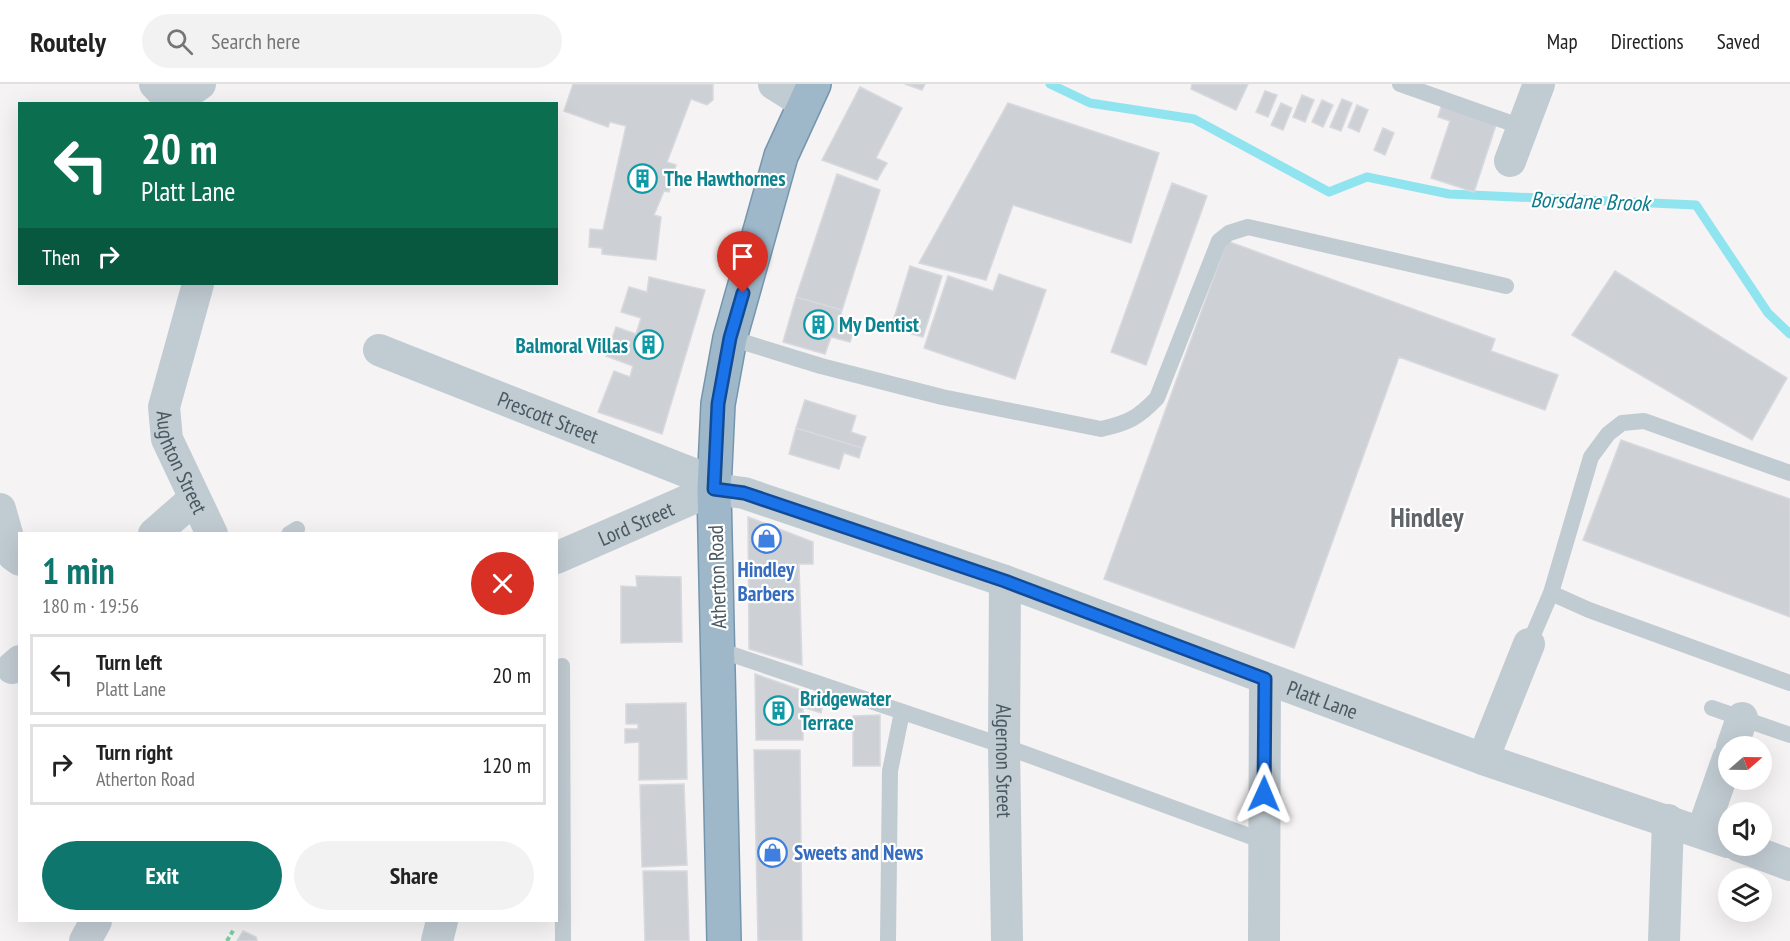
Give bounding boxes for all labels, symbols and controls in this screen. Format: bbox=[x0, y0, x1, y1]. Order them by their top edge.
search box bbox=[142, 14, 562, 68]
text: Routely bbox=[30, 23, 106, 60]
icon: search bbox=[163, 25, 196, 58]
text: Search here bbox=[211, 27, 300, 55]
text: Map bbox=[1547, 28, 1578, 55]
text: Directions bbox=[1611, 28, 1684, 55]
text: Saved bbox=[1717, 28, 1760, 55]
text: 20 m bbox=[141, 121, 218, 176]
icon: left bbox=[42, 126, 120, 204]
building icon: The Hawthornes bbox=[627, 162, 659, 194]
place label: The Hawthornes bbox=[664, 165, 786, 192]
text: Platt Lane bbox=[141, 174, 235, 208]
water label: Borsdane Brook bbox=[1530, 185, 1652, 217]
pin bbox=[717, 231, 768, 293]
icon: right bbox=[92, 240, 125, 273]
icon: arrive bbox=[726, 240, 759, 273]
text: Then bbox=[42, 243, 80, 271]
building icon: My Dentist bbox=[802, 308, 834, 340]
place label: My Dentist bbox=[839, 311, 919, 338]
building icon: Balmoral Villas bbox=[633, 329, 665, 361]
place label: Balmoral Villas bbox=[515, 332, 628, 359]
street label: Prescott Street bbox=[494, 385, 603, 449]
street label: Aughton Street bbox=[151, 409, 214, 518]
street label: Lord Street bbox=[594, 495, 678, 552]
district label: Hindley bbox=[1390, 500, 1465, 534]
shop icon: Hindley Barbers bbox=[750, 522, 782, 554]
street label: Atherton Road bbox=[702, 525, 732, 629]
text: 1 min bbox=[42, 547, 115, 594]
button: close bbox=[471, 552, 534, 615]
place label: Hindley Barbers bbox=[738, 556, 795, 607]
text: 180 m · 19:56 bbox=[42, 593, 139, 619]
text: Turn left bbox=[96, 648, 162, 676]
icon: left bbox=[45, 658, 78, 691]
text: 20 m bbox=[492, 661, 531, 689]
street label: Platt Lane bbox=[1283, 674, 1362, 725]
text: Platt Lane bbox=[96, 676, 166, 702]
place label: Bridgewater Terrace bbox=[800, 685, 892, 736]
building icon: Bridgewater Terrace bbox=[763, 694, 795, 726]
street label: Algernon Street bbox=[990, 704, 1019, 818]
north arrow bbox=[1718, 736, 1772, 790]
map controls bbox=[1718, 736, 1772, 922]
text: Turn right bbox=[96, 738, 173, 766]
icon: right bbox=[45, 748, 78, 781]
text: 120 m bbox=[482, 751, 531, 779]
position arrow bbox=[1232, 762, 1296, 826]
text: Atherton Road bbox=[96, 766, 195, 792]
button: sound bbox=[1718, 802, 1772, 856]
shop icon: Sweets and News bbox=[757, 836, 789, 868]
place label: Sweets and News bbox=[794, 839, 923, 866]
button: Exit bbox=[42, 841, 282, 910]
button: Share bbox=[294, 841, 534, 910]
button: layers bbox=[1718, 868, 1772, 922]

